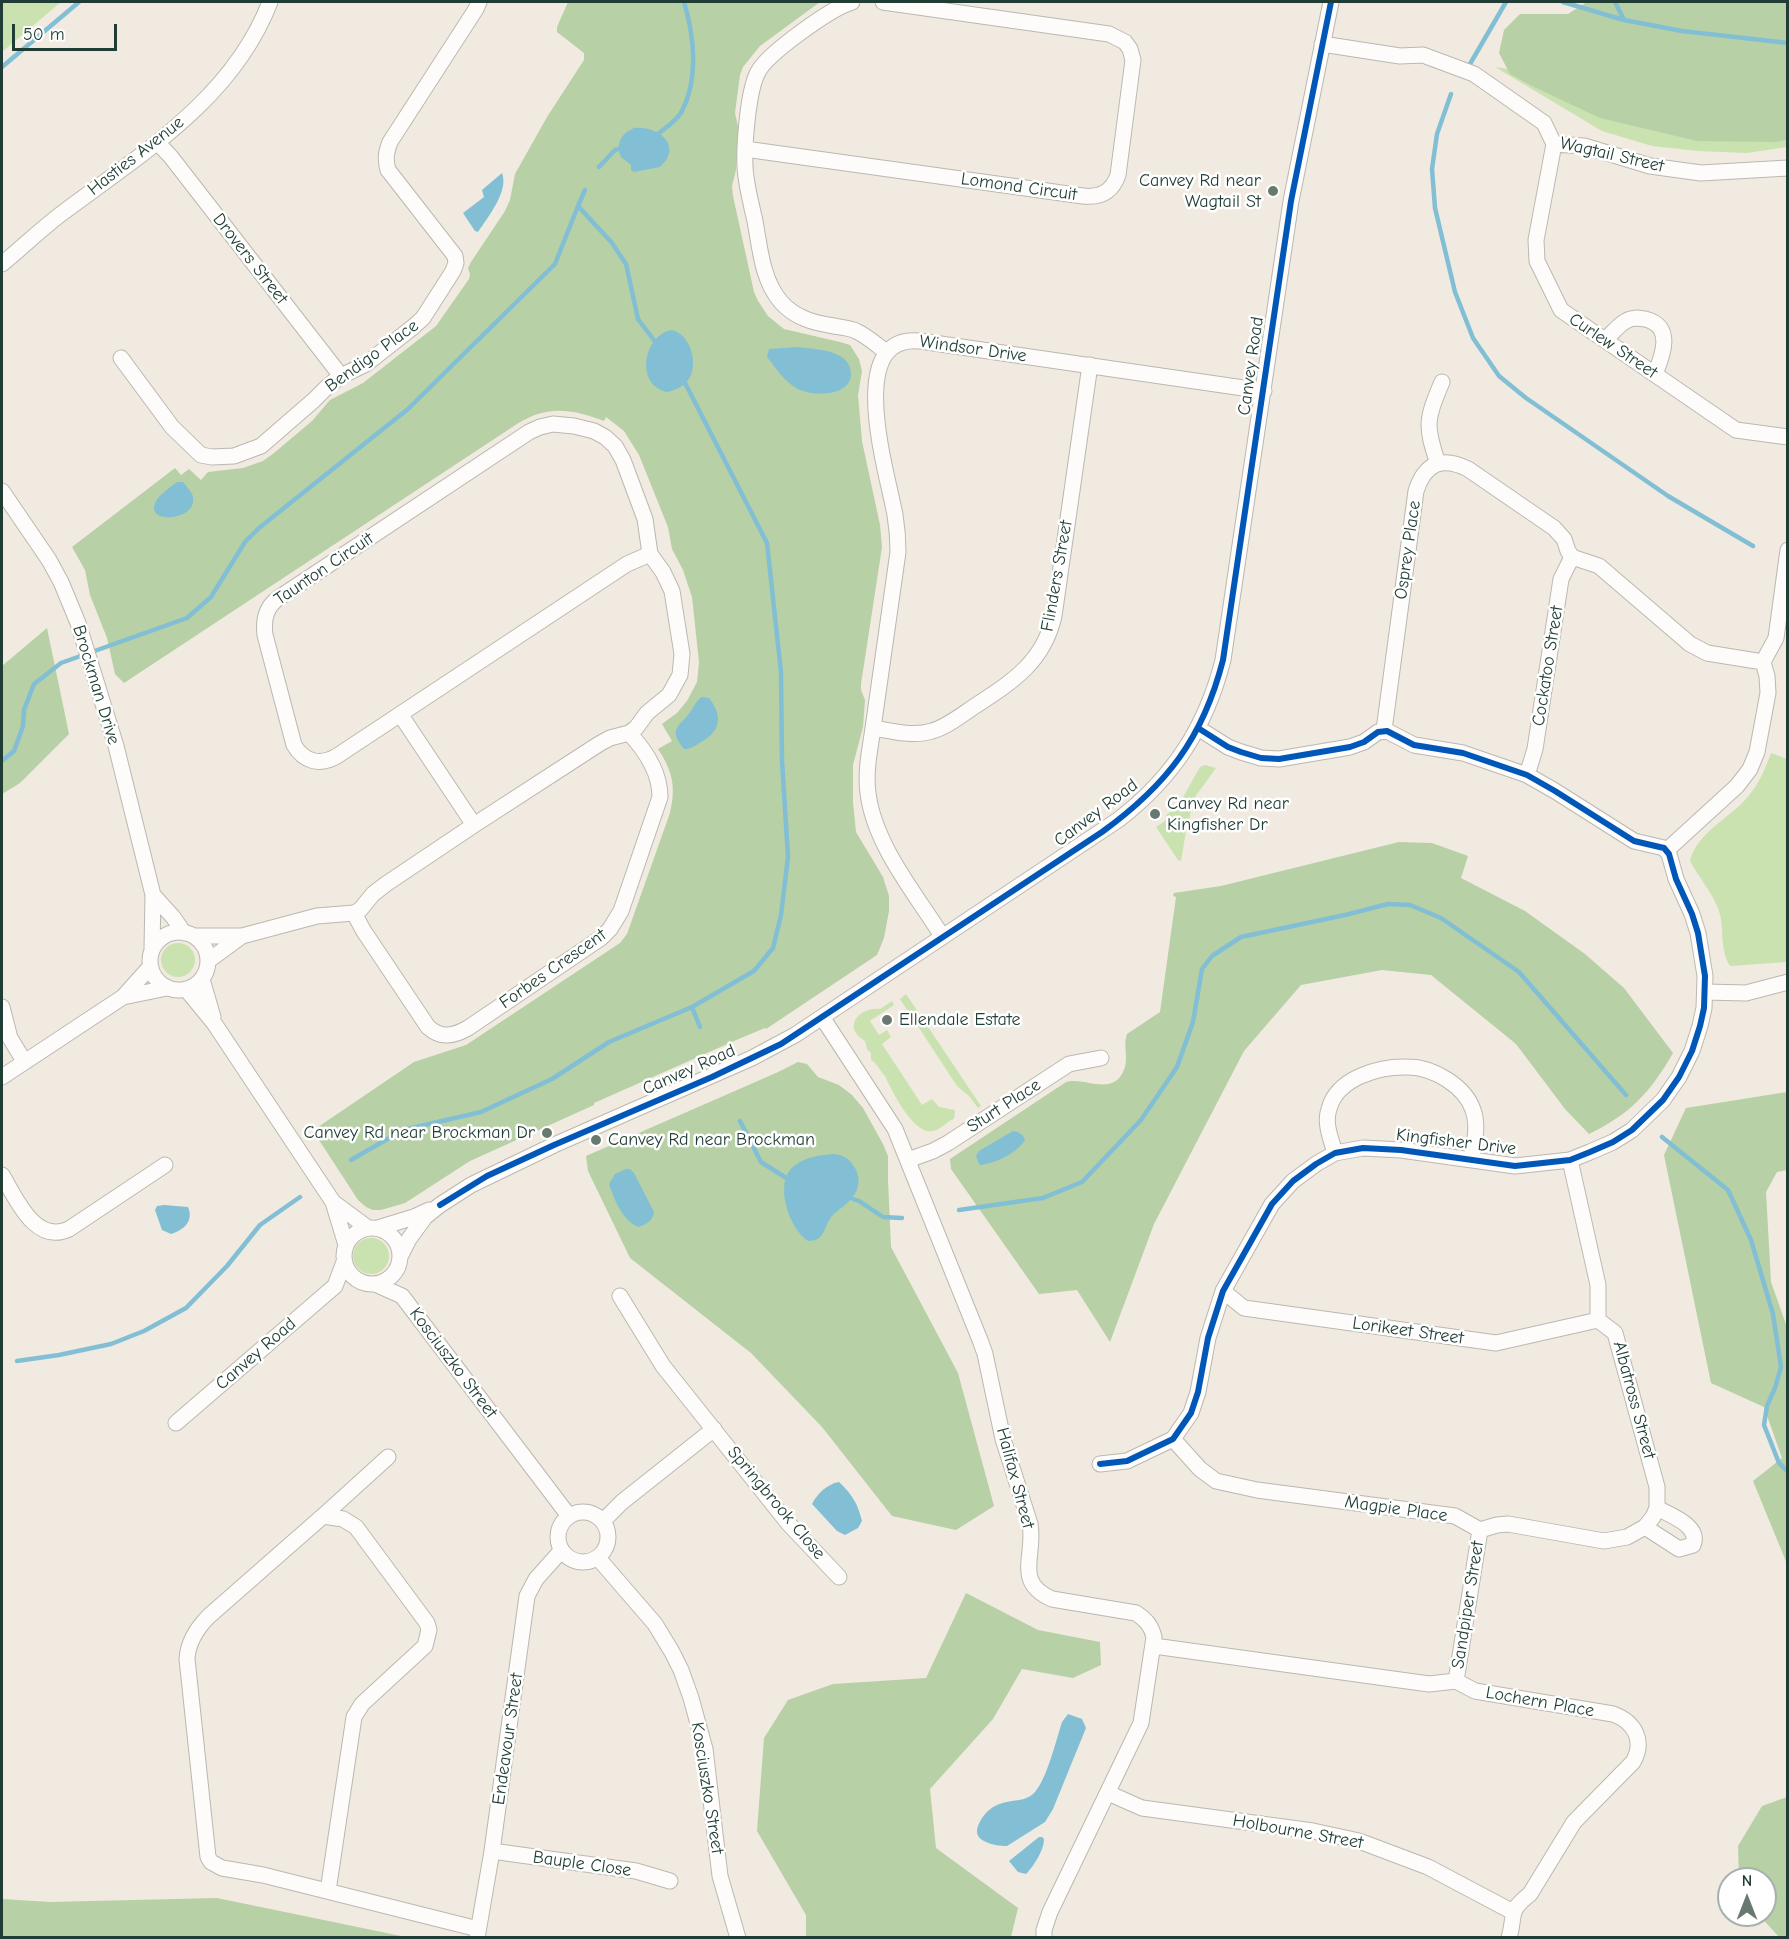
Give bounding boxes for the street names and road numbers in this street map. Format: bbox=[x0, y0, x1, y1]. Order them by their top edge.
street label: Hasties Avenue bbox=[84, 112, 188, 200]
street label: Wagtail Street bbox=[1558, 133, 1666, 177]
street label: Lomond Circuit bbox=[960, 168, 1078, 206]
street label: Drovers Street bbox=[208, 209, 292, 309]
street label: Curlew Street bbox=[1565, 308, 1661, 384]
street label: Bendigo Place bbox=[321, 315, 423, 397]
street label: Canvey Road bbox=[1233, 315, 1269, 417]
street label: Windsor Drive bbox=[918, 331, 1028, 367]
street label: Osprey Place bbox=[1390, 499, 1426, 601]
street label: Flinders Street bbox=[1037, 519, 1077, 633]
street label: Taunton Circuit bbox=[270, 528, 378, 610]
street label: Cockatoo Street bbox=[1528, 604, 1568, 728]
street label: Brockman Drive bbox=[68, 623, 124, 747]
street label: Canvey Road bbox=[1050, 774, 1142, 852]
street label: Forbes Crescent bbox=[495, 924, 611, 1014]
street label: Canvey Road bbox=[639, 1040, 739, 1100]
street label: Sturt Place bbox=[963, 1074, 1045, 1138]
street label: Kingfisher Drive bbox=[1395, 1124, 1517, 1160]
street label: Kosciuszko Street bbox=[404, 1303, 502, 1423]
street label: Canvey Road bbox=[211, 1313, 301, 1395]
street label: Lorikeet Street bbox=[1351, 1313, 1465, 1349]
street label: Albatross Street bbox=[1608, 1339, 1660, 1461]
street label: Halifax Street bbox=[991, 1425, 1039, 1531]
street label: Springbrook Close bbox=[722, 1442, 830, 1564]
street label: Magpie Place bbox=[1343, 1491, 1449, 1527]
street label: Sandpiper Street bbox=[1447, 1540, 1489, 1670]
street label: Endeavour Street bbox=[488, 1672, 528, 1806]
street label: Lochern Place bbox=[1484, 1682, 1596, 1722]
street label: Kosciuszko Street bbox=[686, 1721, 728, 1855]
street label: Holbourne Street bbox=[1231, 1810, 1365, 1854]
street label: Bauple Close bbox=[531, 1846, 633, 1882]

